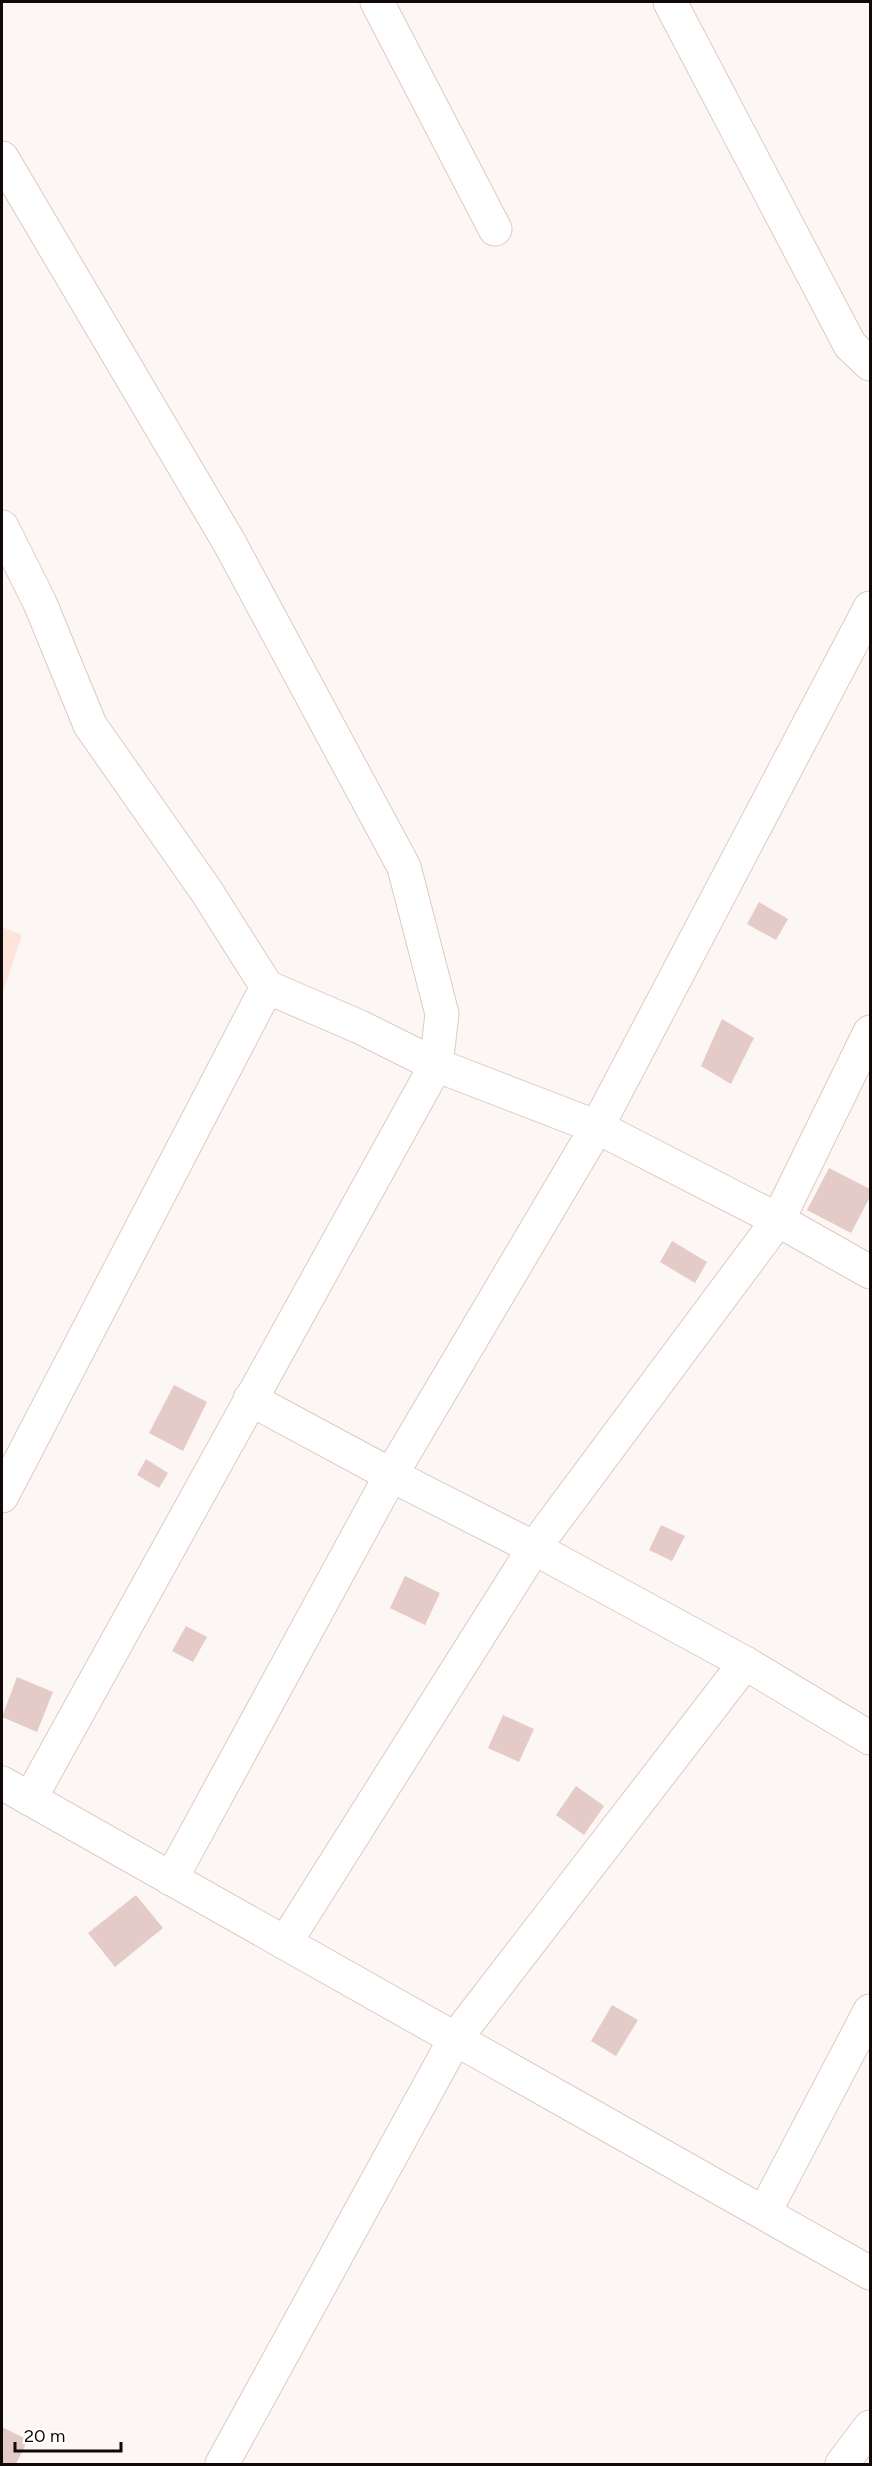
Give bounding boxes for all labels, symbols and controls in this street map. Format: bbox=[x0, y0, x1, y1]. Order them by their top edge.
scale bar bbox=[15, 2415, 122, 2453]
text: 20 m bbox=[24, 2425, 65, 2447]

